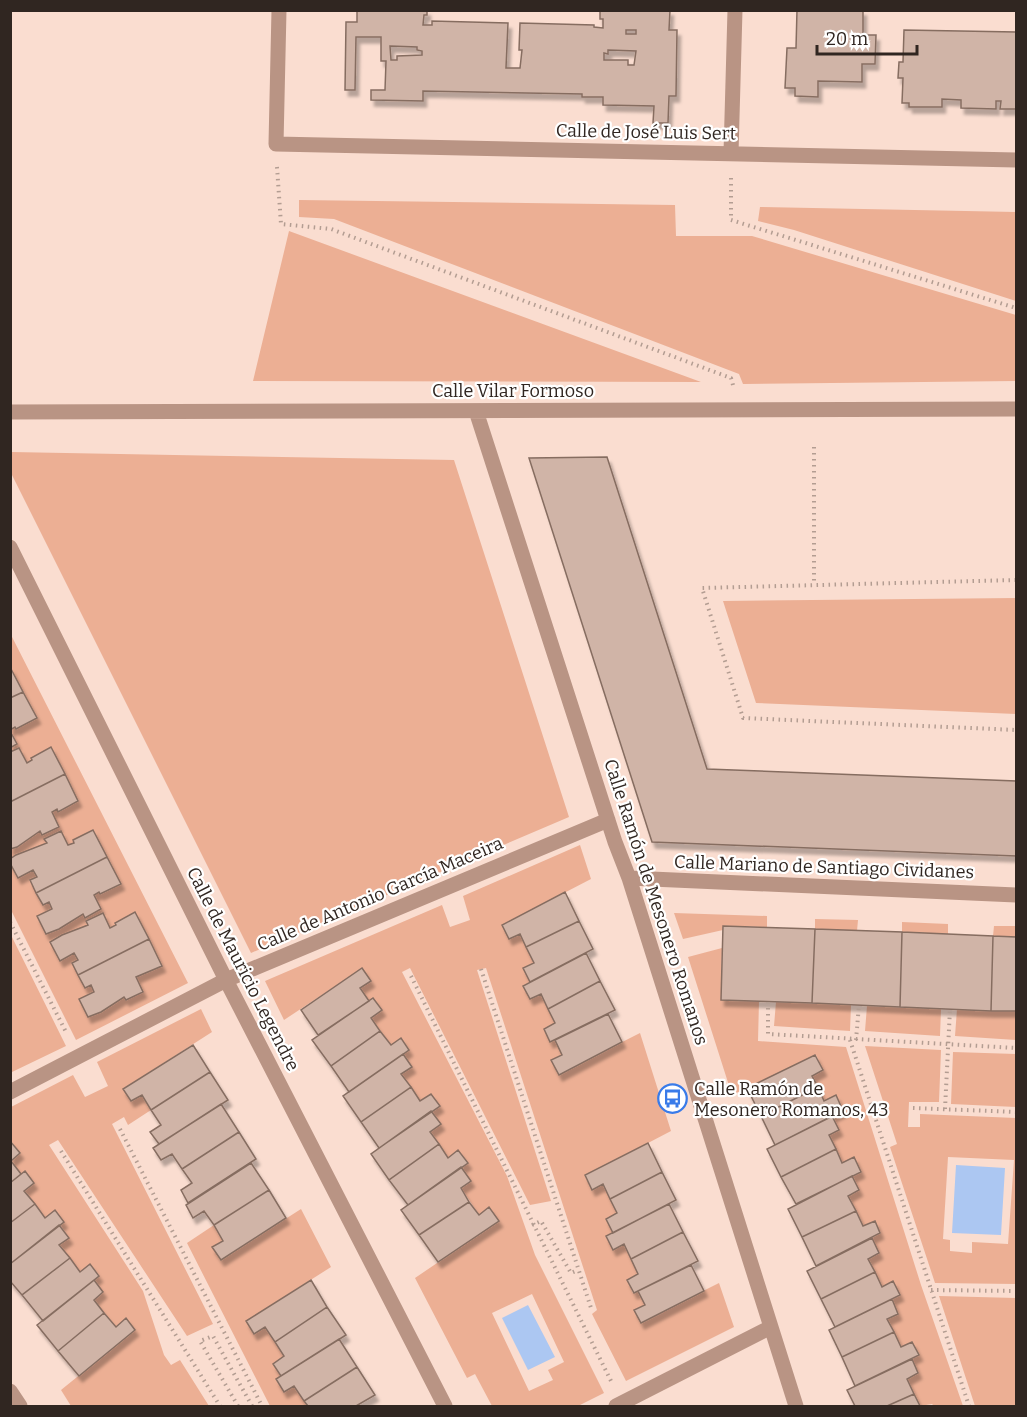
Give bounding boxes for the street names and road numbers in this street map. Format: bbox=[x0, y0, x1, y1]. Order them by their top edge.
street label: Calle de José Luis Sert bbox=[556, 119, 737, 145]
street label: Calle Vilar Formoso bbox=[432, 380, 594, 402]
street label: Calle Ramón de Mesonero Romanos bbox=[599, 756, 713, 1048]
street label: Calle de Antonio García Maceira bbox=[254, 832, 506, 956]
street label: Calle Mariano de Santiago Cividanes bbox=[673, 851, 975, 883]
street label: Calle de Mauricio Legendre bbox=[182, 863, 304, 1075]

